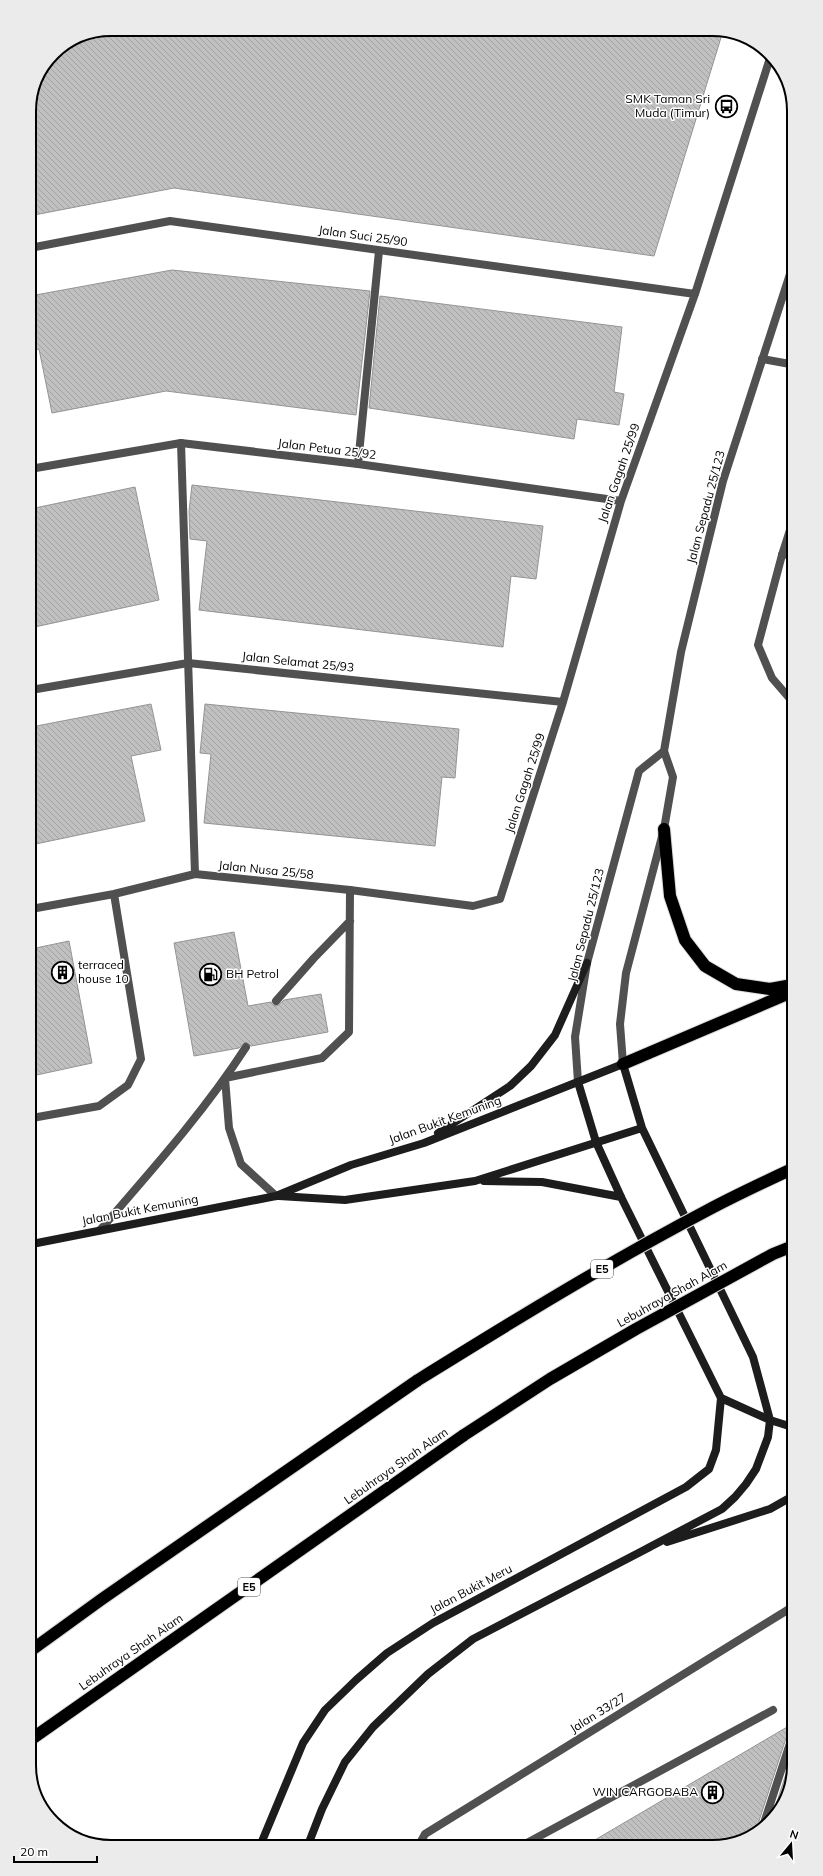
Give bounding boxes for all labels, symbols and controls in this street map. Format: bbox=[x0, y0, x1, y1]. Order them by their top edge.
place label: SMK Taman Sri Muda (Timur) bbox=[625, 91, 710, 120]
bus stop icon: SMK Taman Sri Muda (Timur) bbox=[713, 93, 739, 119]
street label: Jalan Suci 25/90 bbox=[317, 222, 409, 249]
street label: Jalan Gagah 25/99 bbox=[594, 421, 643, 525]
street label: Jalan Petua 25/92 bbox=[277, 435, 377, 462]
street label: Jalan Sepadu 25/123 bbox=[683, 449, 728, 565]
street label: Jalan Selamat 25/93 bbox=[241, 648, 355, 675]
street label: Jalan Gagah 25/99 bbox=[501, 731, 548, 835]
street label: Jalan Nusa 25/58 bbox=[218, 857, 314, 882]
street label: Jalan Sepadu 25/123 bbox=[564, 867, 607, 983]
place label: terraced house 10 bbox=[78, 957, 129, 986]
building icon: terraced house 10 bbox=[49, 959, 75, 985]
fuel station icon: BH Petrol bbox=[198, 961, 224, 987]
place label: BH Petrol bbox=[226, 966, 279, 981]
street label: Jalan Bukit Kemuning bbox=[387, 1092, 503, 1147]
street label: Jalan Bukit Kemuning bbox=[80, 1191, 199, 1228]
street label: Lebuhraya Shah Alam bbox=[614, 1257, 729, 1330]
road number: E5 bbox=[591, 1260, 613, 1278]
street label: Lebuhraya Shah Alam bbox=[341, 1424, 451, 1507]
street label: Jalan Bukit Meru bbox=[427, 1561, 514, 1617]
road number: E5 bbox=[238, 1578, 260, 1596]
street label: Lebuhraya Shah Alam bbox=[76, 1610, 186, 1693]
street label: Jalan 33/27 bbox=[567, 1689, 629, 1736]
building icon: WIN CARGOBABA bbox=[700, 1779, 726, 1805]
place label: WIN CARGOBABA bbox=[593, 1784, 698, 1799]
north arrow bbox=[771, 1824, 811, 1864]
text: N bbox=[788, 1827, 800, 1842]
scale bar bbox=[14, 1838, 97, 1864]
text: 20 m bbox=[20, 1844, 48, 1859]

